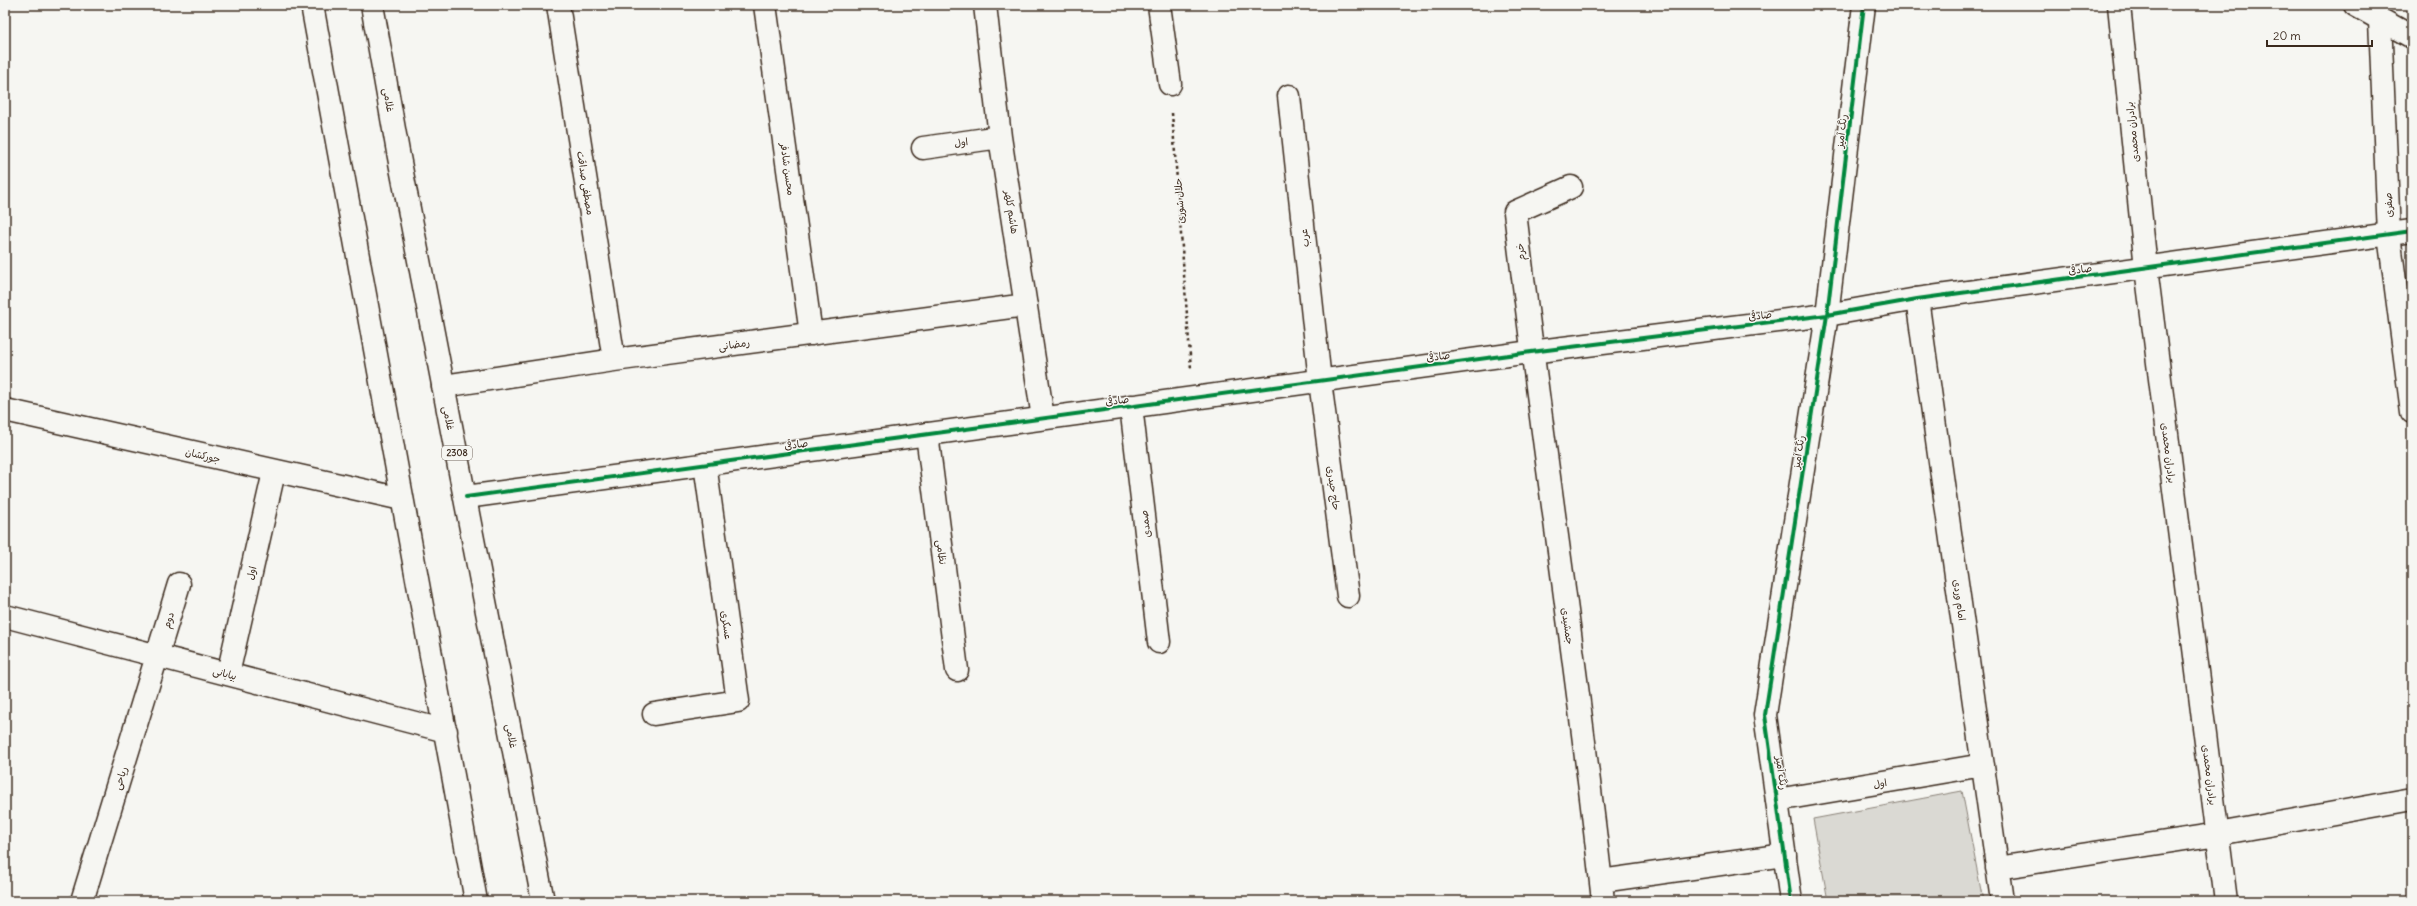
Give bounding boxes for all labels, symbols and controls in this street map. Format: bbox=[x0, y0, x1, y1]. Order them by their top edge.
scale bar bbox=[2267, 22, 2372, 48]
text: 20 m bbox=[2273, 28, 2301, 43]
street label: غلامی bbox=[379, 87, 397, 113]
street label: برادران محمدی bbox=[2123, 101, 2142, 163]
street label: رنگ آمیز bbox=[1833, 113, 1850, 150]
street label: اول bbox=[953, 135, 969, 150]
street label: محسن شادفر bbox=[777, 141, 798, 196]
street label: مصطفی صداقت bbox=[573, 150, 597, 216]
street label: حلال شوری bbox=[1171, 178, 1188, 224]
street label: هاشم کلهر bbox=[1001, 188, 1021, 235]
street label: صفری bbox=[2382, 192, 2395, 218]
street label: عرب bbox=[1297, 228, 1312, 248]
street label: خرم bbox=[1513, 242, 1529, 262]
street label: صادقی bbox=[2067, 261, 2093, 278]
street label: صادقی bbox=[1747, 308, 1773, 323]
street label: رمضانی bbox=[718, 336, 751, 354]
street label: صادقی bbox=[1425, 348, 1451, 365]
street label: صادقی bbox=[1104, 392, 1130, 409]
street label: غلامی bbox=[439, 405, 457, 432]
street label: برادران محمدی bbox=[2158, 422, 2179, 484]
street label: رنگ آمیز bbox=[1789, 434, 1808, 471]
street label: صادقی bbox=[783, 436, 809, 453]
street label: جورکشان bbox=[184, 445, 222, 466]
road number: 2308 bbox=[442, 446, 472, 460]
street label: حاج حیدری bbox=[1323, 465, 1343, 511]
street label: صمدی bbox=[1137, 509, 1154, 539]
street label: نظامی bbox=[933, 539, 949, 565]
street label: اول bbox=[244, 565, 259, 581]
street label: امام وردی bbox=[1949, 579, 1969, 622]
street label: جمشیدی bbox=[1558, 607, 1577, 645]
street label: دوم bbox=[160, 610, 179, 630]
street label: عسکری bbox=[718, 610, 735, 640]
street label: بیابانی bbox=[211, 664, 238, 684]
street label: غلامی bbox=[502, 723, 520, 749]
street label: برادران محمدی bbox=[2199, 744, 2220, 806]
street label: رنگ آمیز bbox=[1773, 754, 1790, 791]
street label: ریاحی bbox=[111, 765, 131, 792]
street label: اول bbox=[1872, 776, 1888, 791]

